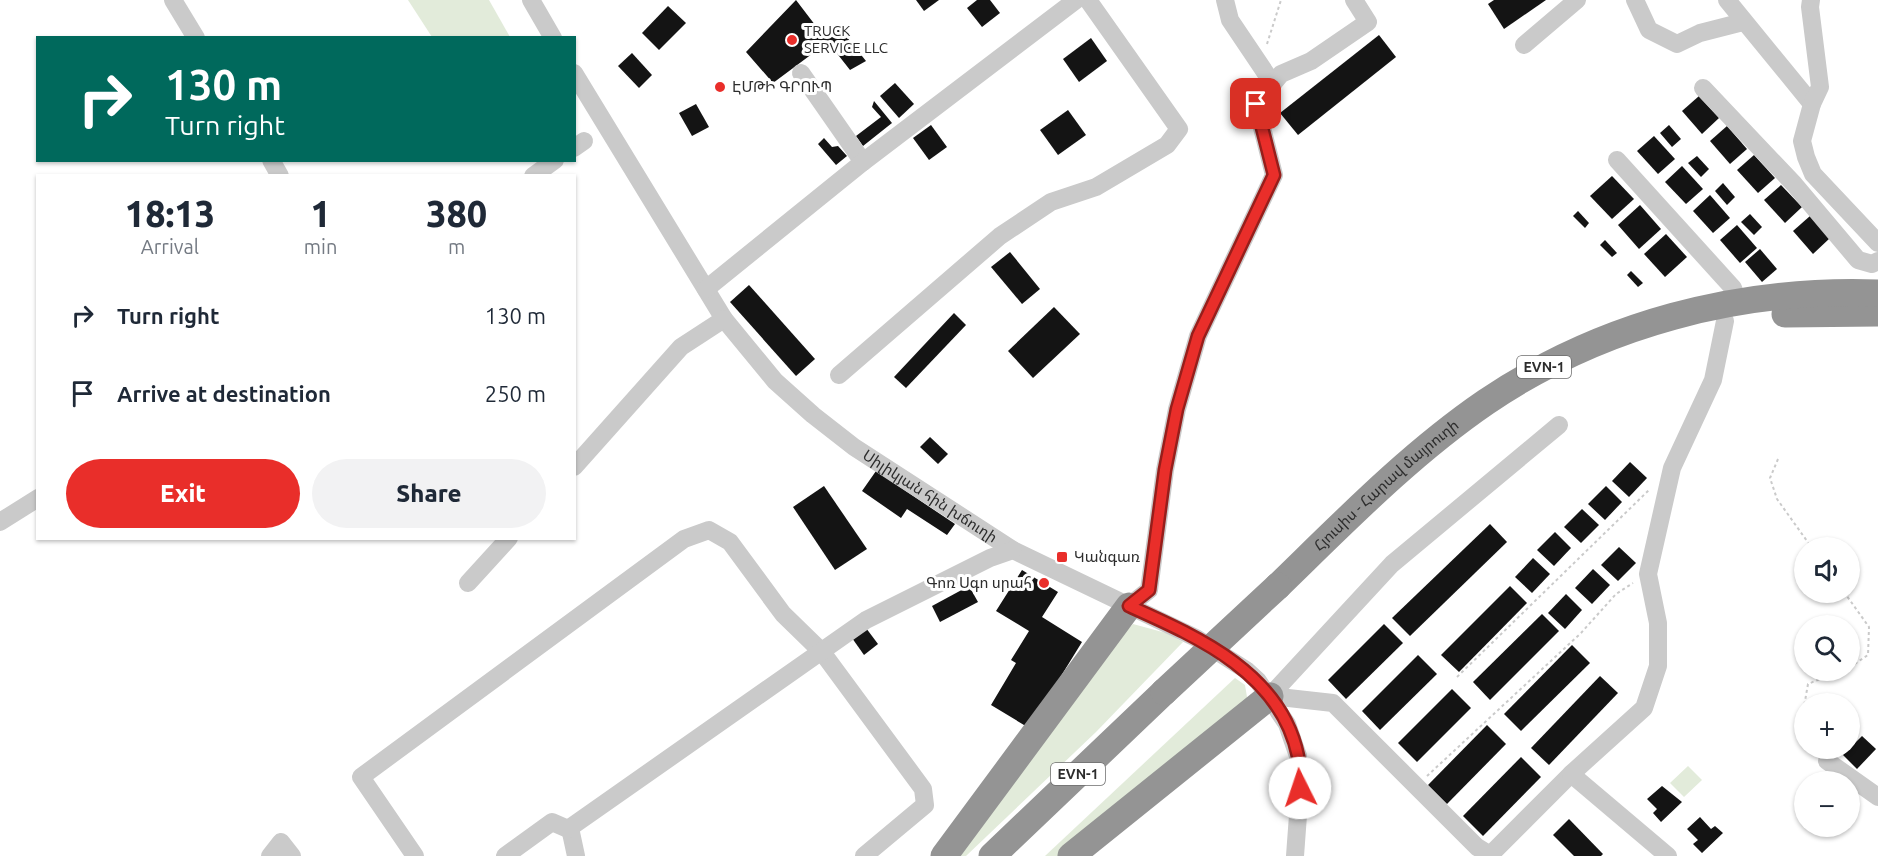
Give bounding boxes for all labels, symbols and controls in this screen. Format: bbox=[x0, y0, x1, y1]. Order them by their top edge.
place label: TRUCK SERVICE LLC bbox=[804, 22, 888, 56]
marker: TRUCK SERVICE LLC bbox=[785, 33, 799, 47]
icon: right bbox=[66, 60, 144, 138]
text: 130 m bbox=[165, 61, 282, 108]
place label: ԷՄԹԻ ԳՐՈՒՊ bbox=[732, 78, 832, 95]
pin bbox=[1230, 78, 1281, 129]
marker: ԷՄԹԻ ԳՐՈՒՊ bbox=[713, 80, 727, 94]
icon: arrive bbox=[1239, 87, 1272, 120]
text: Turn right bbox=[165, 110, 285, 140]
text: 18:13 bbox=[125, 193, 215, 234]
text: 1 bbox=[310, 193, 331, 234]
text: 380 bbox=[426, 193, 487, 234]
text: Arrival bbox=[141, 235, 199, 258]
text: min bbox=[304, 235, 337, 258]
text: m bbox=[448, 235, 465, 258]
icon: right bbox=[66, 299, 99, 332]
text: Turn right bbox=[117, 303, 219, 328]
text: 130 m bbox=[485, 303, 546, 328]
road number: EVN-1 bbox=[1517, 356, 1571, 378]
icon: arrive bbox=[66, 377, 99, 410]
text: Arrive at destination bbox=[117, 381, 331, 406]
text: 250 m bbox=[485, 381, 546, 406]
street label: Հյուսիս - Հարավ մայրուղի bbox=[1310, 416, 1462, 554]
street label: Սիլիկյան հին խճուղի bbox=[860, 446, 1001, 546]
button: Exit bbox=[66, 459, 300, 528]
button: Share bbox=[312, 459, 546, 528]
map controls bbox=[1794, 537, 1860, 837]
button: sound bbox=[1794, 537, 1860, 603]
place label: Կանգառ bbox=[1074, 548, 1140, 566]
marker: Կանգառ bbox=[1055, 550, 1069, 564]
place label: Գոռ Սգո սրահ bbox=[926, 574, 1032, 592]
marker: Գոռ Սգո սրահ bbox=[1037, 576, 1051, 590]
button: search bbox=[1794, 615, 1860, 681]
button: + bbox=[1794, 693, 1860, 759]
position arrow bbox=[1268, 756, 1332, 820]
road number: EVN-1 bbox=[1051, 763, 1105, 785]
button: − bbox=[1794, 771, 1860, 837]

